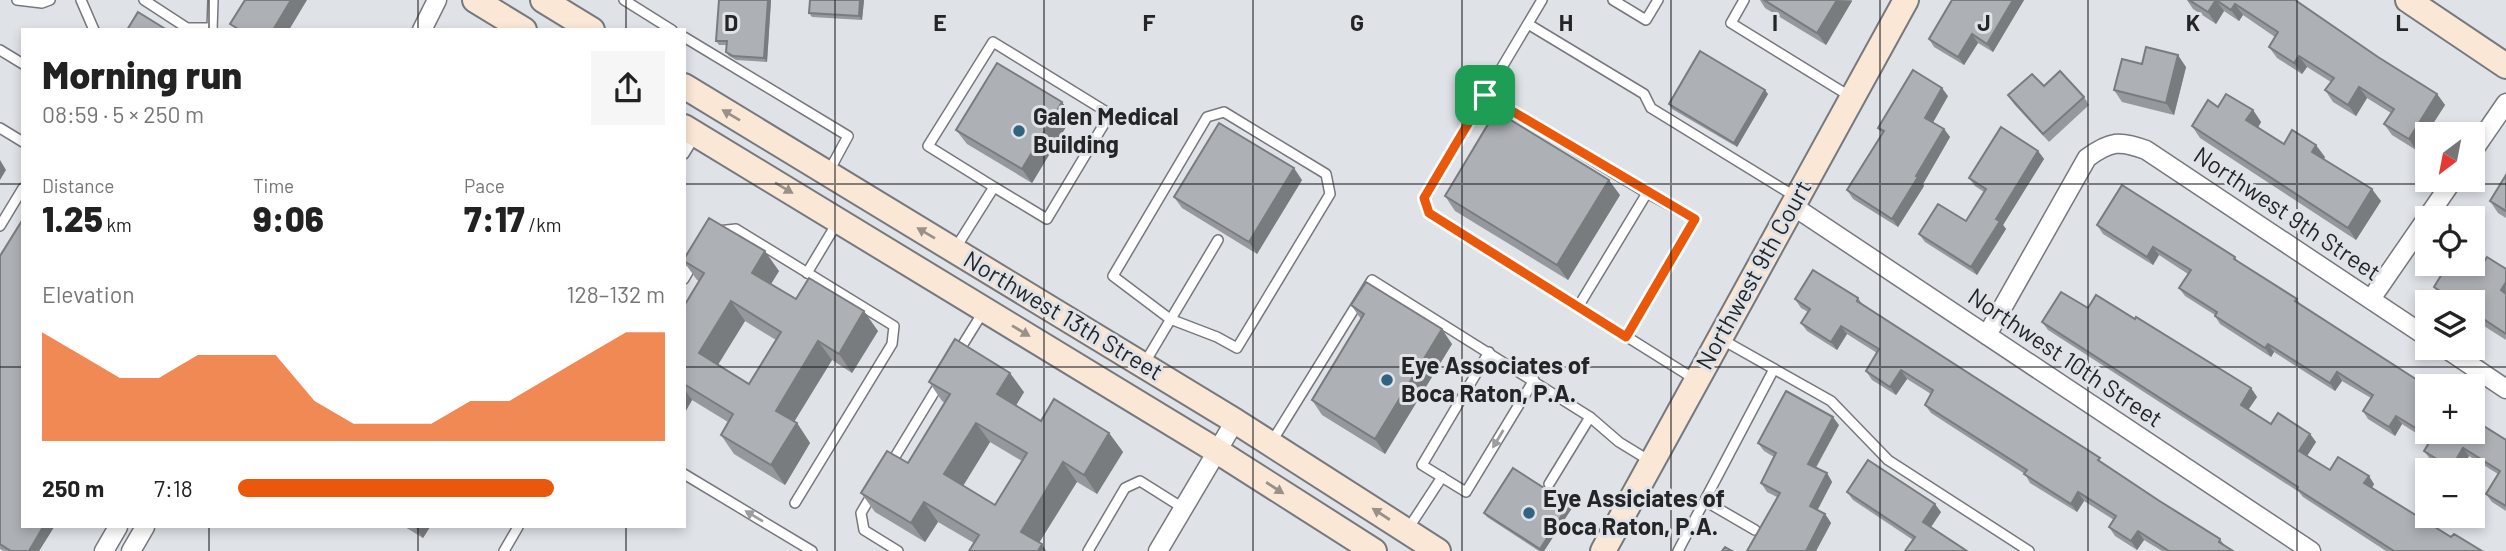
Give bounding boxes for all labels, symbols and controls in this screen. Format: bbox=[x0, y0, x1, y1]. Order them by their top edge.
text: D bbox=[724, 8, 738, 36]
text: E bbox=[933, 8, 947, 36]
text: F bbox=[1143, 8, 1156, 36]
text: G bbox=[1350, 8, 1364, 36]
text: H bbox=[1559, 8, 1573, 36]
text: I bbox=[1772, 8, 1778, 36]
text: J bbox=[1977, 8, 1991, 36]
text: K bbox=[2186, 8, 2200, 36]
text: L bbox=[2395, 8, 2409, 36]
text: Morning run bbox=[42, 51, 242, 97]
button: share bbox=[591, 51, 665, 125]
pin bbox=[1455, 65, 1515, 125]
icon: arrive bbox=[1466, 76, 1504, 114]
text: 08:59 · 5 × 250 m bbox=[42, 100, 204, 128]
place label: Galen Medical Building bbox=[1033, 101, 1179, 158]
one-way arrow bbox=[722, 108, 741, 121]
north arrow bbox=[2415, 122, 2485, 192]
map controls bbox=[2415, 122, 2485, 528]
marker: Galen Medical Building bbox=[1011, 123, 1027, 139]
street label: Northwest 9th Street bbox=[2189, 140, 2387, 286]
text: Distance bbox=[42, 174, 114, 197]
text: Time bbox=[253, 174, 294, 197]
text: Pace bbox=[464, 174, 505, 197]
street label: Northwest 9th Court bbox=[1689, 175, 1817, 374]
one-way arrow bbox=[775, 182, 794, 194]
text: 1.25 bbox=[42, 197, 103, 239]
text: 9:06 bbox=[253, 197, 324, 239]
text: 7:17 bbox=[464, 197, 525, 239]
button: locate bbox=[2415, 206, 2485, 276]
text: km bbox=[103, 213, 132, 236]
text: /km bbox=[525, 213, 561, 236]
one-way arrow bbox=[916, 227, 935, 239]
street label: Northwest 13th Street bbox=[959, 244, 1169, 386]
text: Elevation bbox=[42, 280, 135, 308]
text: 128–132 m bbox=[566, 280, 665, 308]
street label: Northwest 10th Street bbox=[1963, 281, 2169, 433]
button: layers bbox=[2415, 290, 2485, 360]
one-way arrow bbox=[1011, 325, 1030, 338]
place label: Eye Associates of Boca Raton, P.A. bbox=[1401, 350, 1590, 407]
marker: Eye Associates of Boca Raton, P.A. bbox=[1379, 372, 1395, 388]
button: + bbox=[2415, 374, 2485, 444]
one-way arrow bbox=[1492, 429, 1505, 448]
button: − bbox=[2415, 458, 2485, 528]
text: 250 m bbox=[42, 474, 104, 502]
text: 7:18 bbox=[154, 474, 193, 502]
one-way arrow bbox=[1265, 481, 1284, 494]
place label: Eye Assiciates of Boca Raton, P.A. bbox=[1543, 483, 1725, 540]
marker: Eye Assiciates of Boca Raton, P.A. bbox=[1521, 505, 1537, 521]
one-way arrow bbox=[1371, 508, 1390, 521]
one-way arrow bbox=[744, 509, 763, 522]

